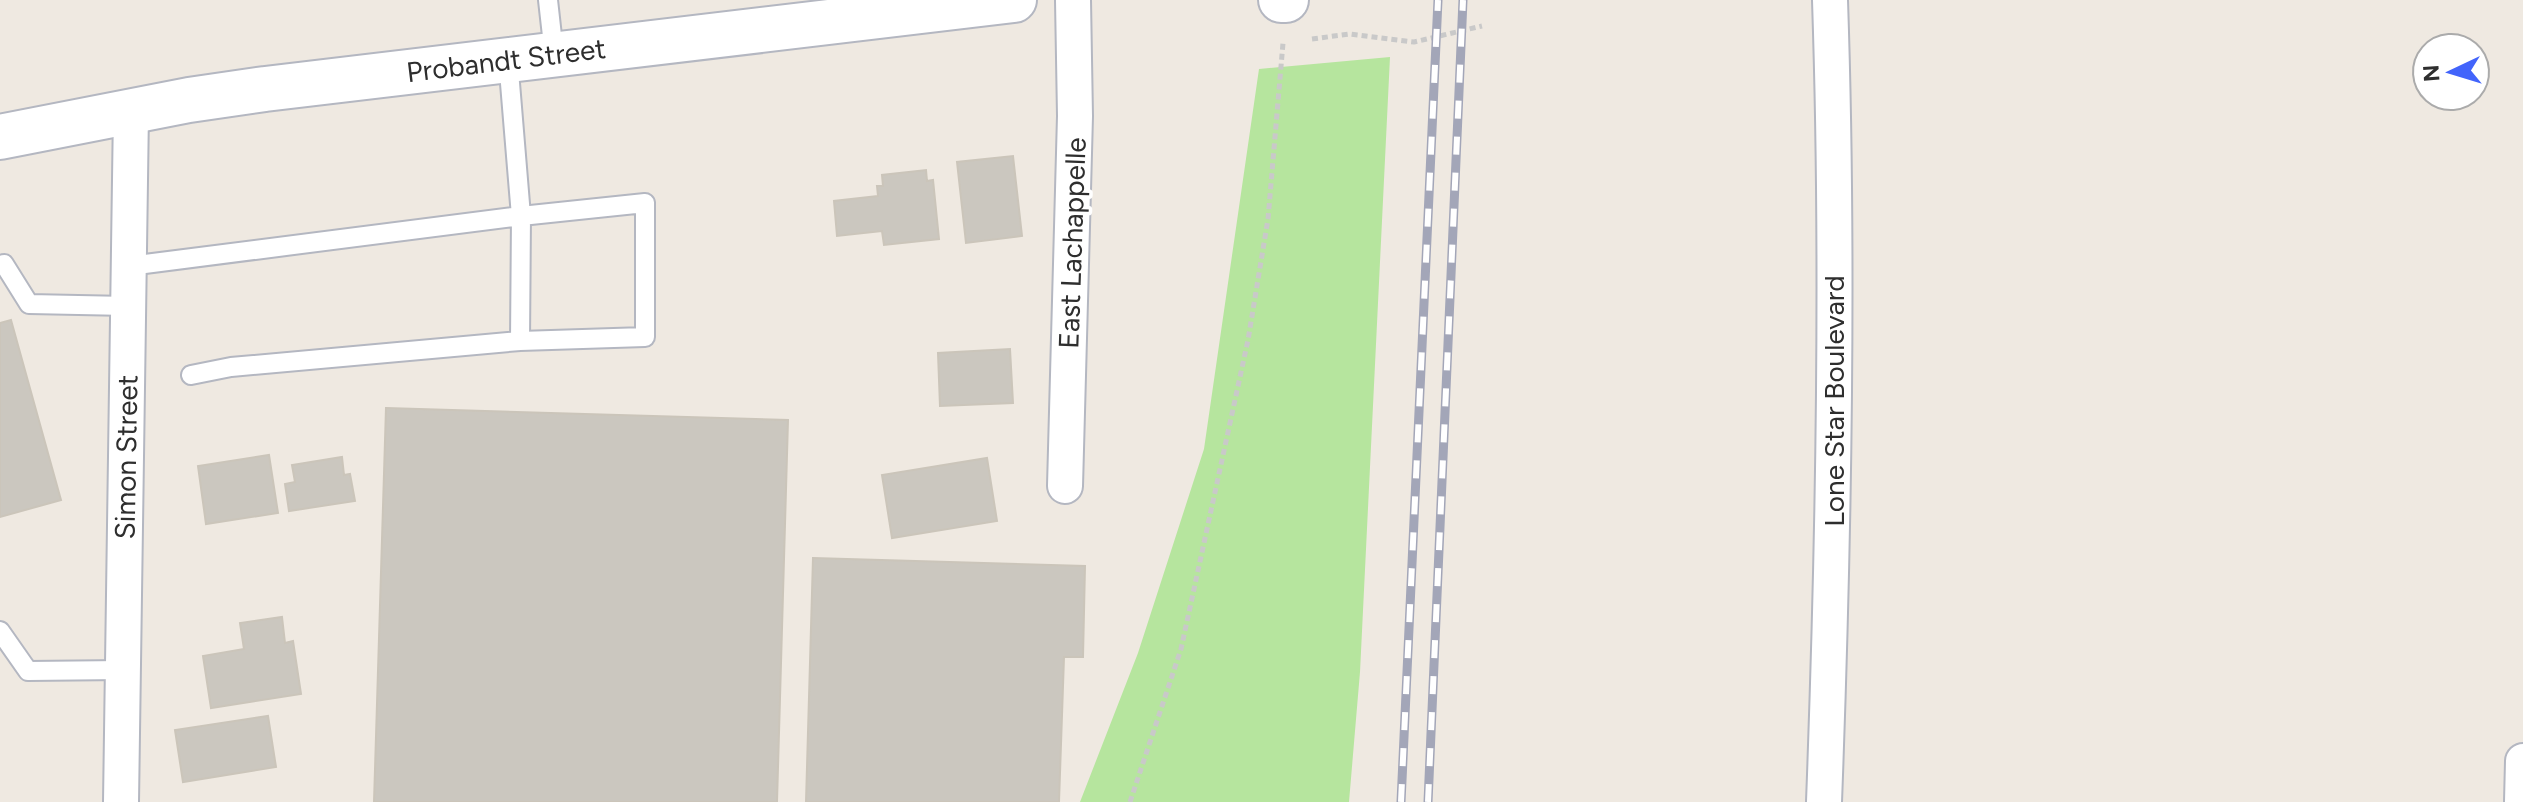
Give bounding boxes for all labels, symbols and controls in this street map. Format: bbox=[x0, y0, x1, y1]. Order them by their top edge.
street label: Probandt Street bbox=[404, 31, 608, 89]
north arrow bbox=[2411, 32, 2491, 112]
text: N bbox=[2417, 64, 2446, 83]
street label: East Lachappelle bbox=[1051, 137, 1093, 349]
street label: Lone Star Boulevard bbox=[1817, 275, 1851, 527]
street label: Simon Street bbox=[108, 374, 144, 540]

